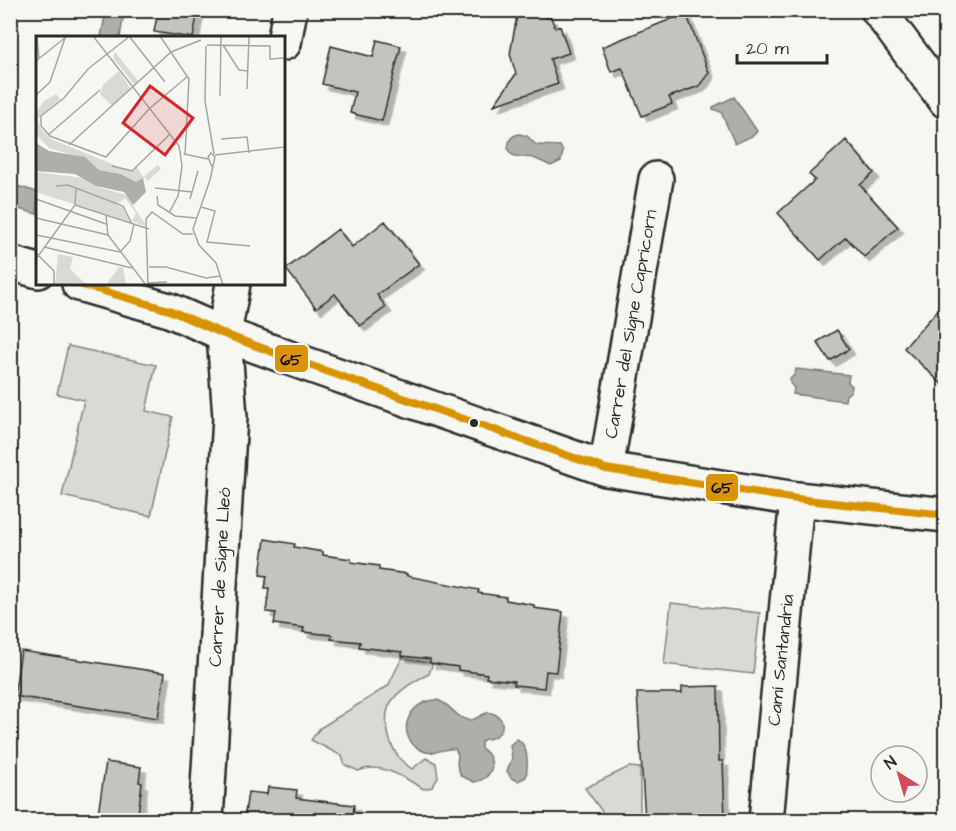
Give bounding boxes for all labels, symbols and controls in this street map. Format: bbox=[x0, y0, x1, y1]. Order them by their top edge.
scale bar bbox=[737, 27, 827, 65]
inset map bbox=[36, 36, 285, 285]
text: 20 m bbox=[746, 36, 789, 61]
street label: Carrer del Signe Capricorn bbox=[599, 207, 664, 441]
line badge: 65 bbox=[274, 344, 309, 373]
text: 65 bbox=[280, 349, 302, 371]
unlabelled marker bbox=[468, 417, 480, 429]
line badge: 65 bbox=[705, 473, 739, 502]
text: 65 bbox=[711, 477, 733, 499]
street label: Carrer de Signe Lleó bbox=[203, 487, 238, 667]
street label: Camí Santandria bbox=[762, 593, 800, 727]
north arrow bbox=[869, 744, 929, 804]
text: N bbox=[880, 751, 901, 775]

